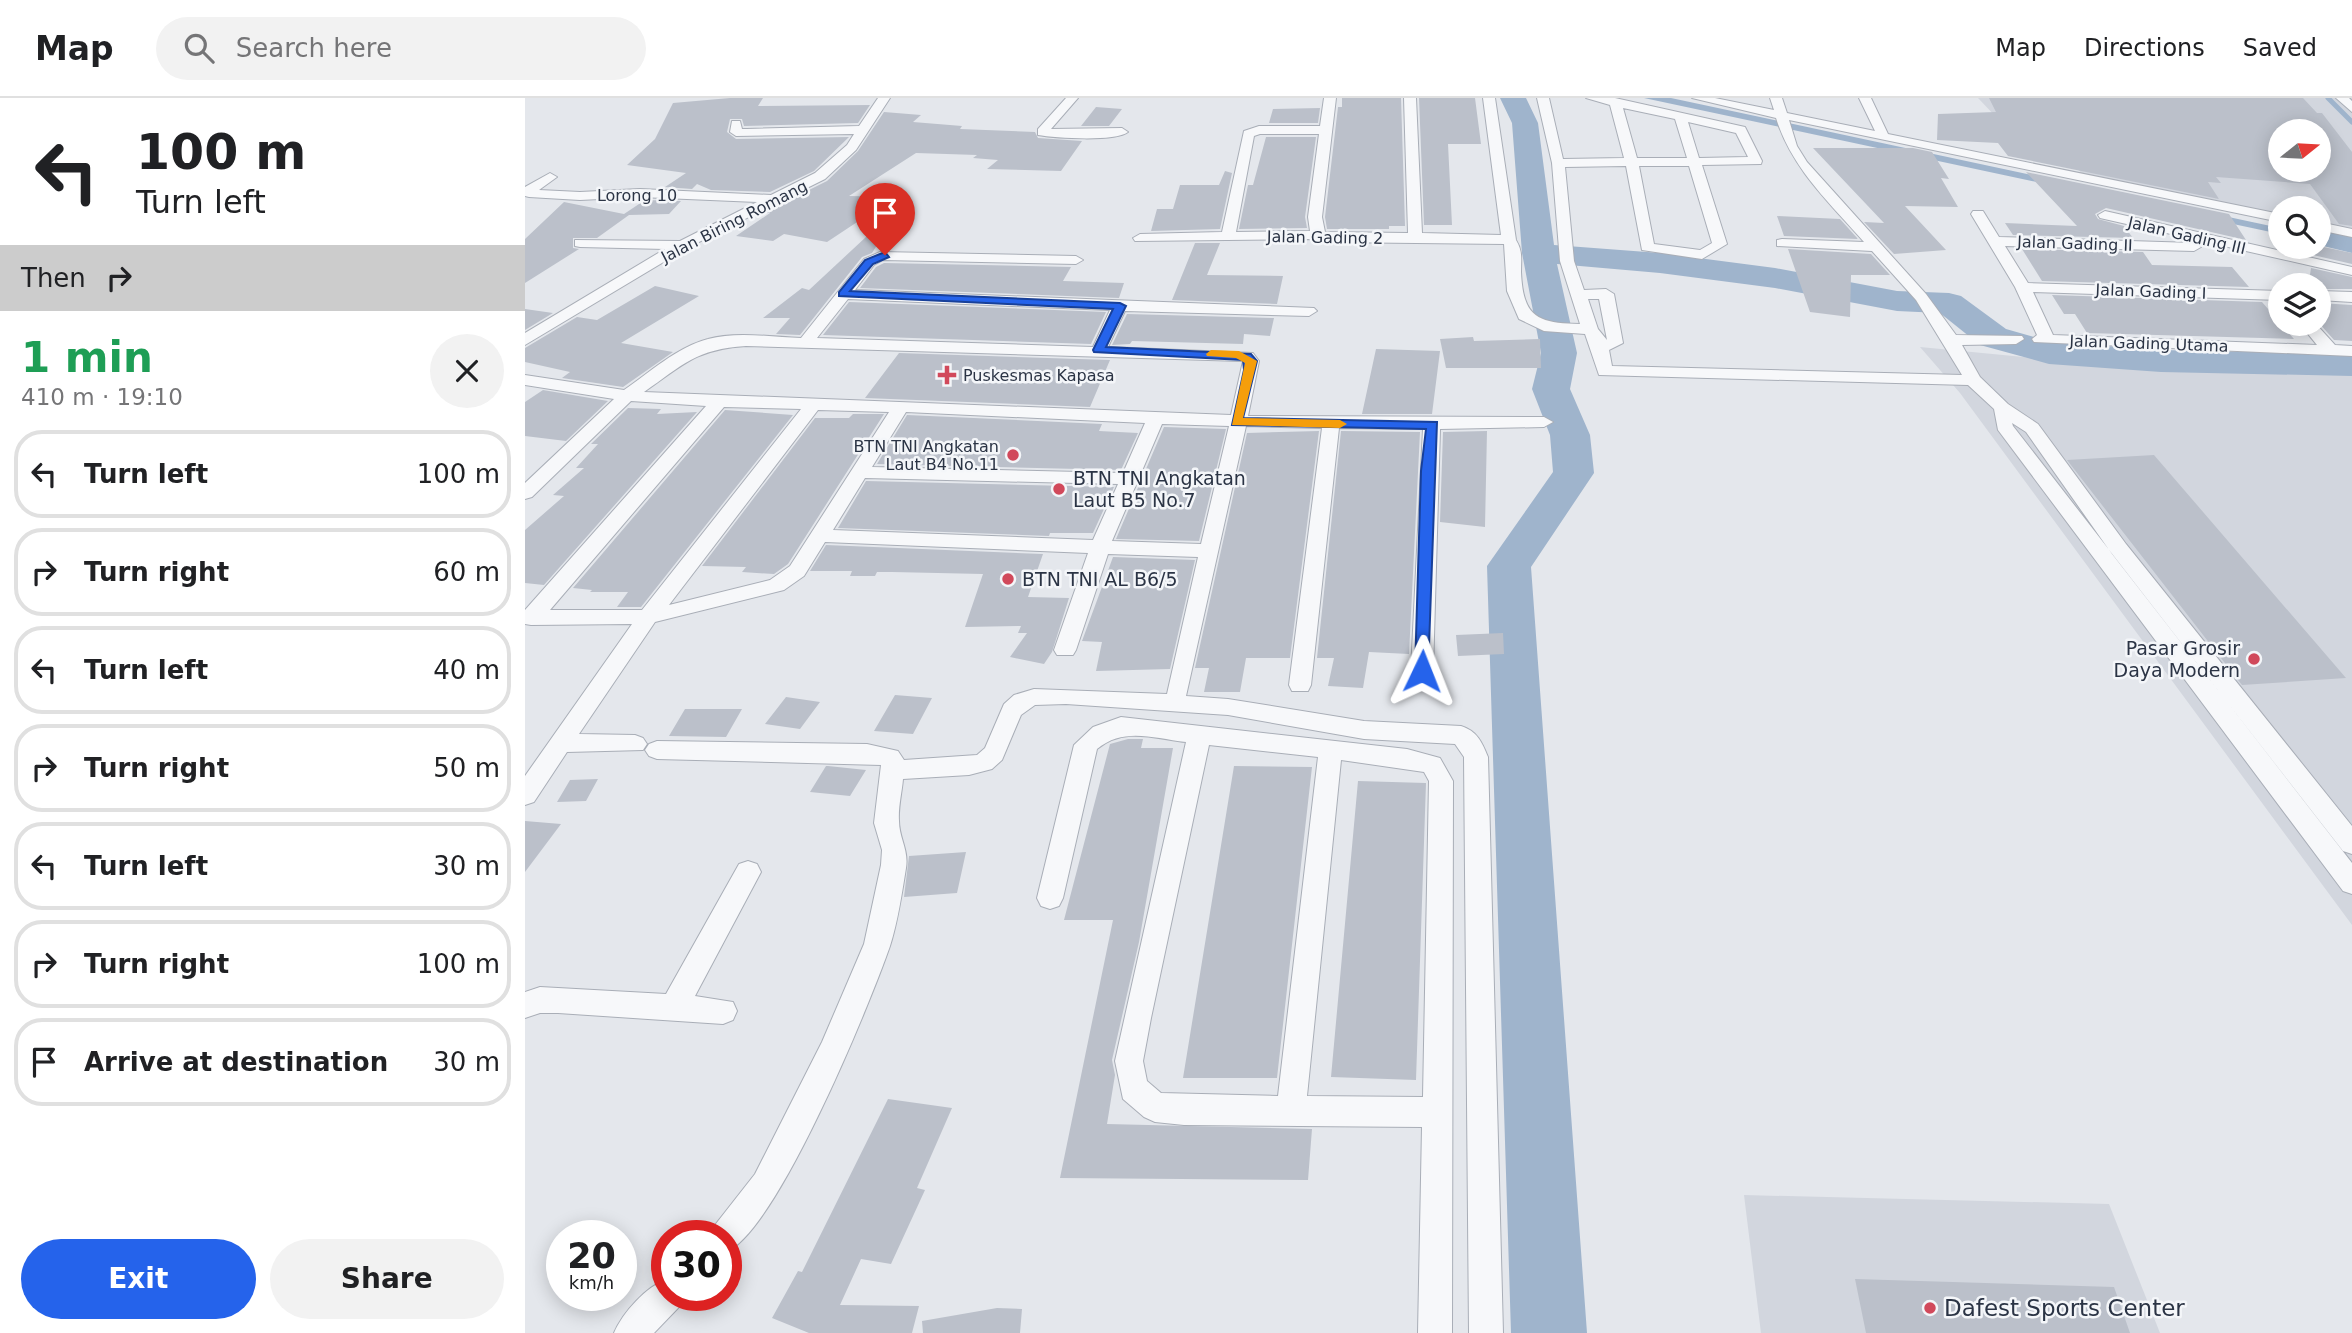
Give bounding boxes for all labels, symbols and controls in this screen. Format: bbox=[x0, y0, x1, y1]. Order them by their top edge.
search box bbox=[156, 17, 646, 80]
text: Map bbox=[35, 29, 114, 68]
icon: search bbox=[180, 29, 218, 67]
text: Search here bbox=[236, 33, 392, 63]
text: Map bbox=[1995, 34, 2046, 62]
text: Directions bbox=[2084, 34, 2205, 62]
text: Saved bbox=[2243, 34, 2317, 62]
north arrow bbox=[2268, 119, 2331, 182]
map controls bbox=[2268, 119, 2331, 336]
text: 100 m bbox=[136, 124, 306, 181]
icon: left bbox=[21, 126, 112, 217]
street label: Jalan Biring Romang bbox=[657, 176, 811, 267]
text: Turn left bbox=[136, 183, 266, 221]
pin bbox=[855, 183, 915, 255]
street label: Lorong 10 bbox=[597, 186, 677, 205]
icon: arrive bbox=[866, 194, 904, 232]
button: search bbox=[2268, 196, 2331, 259]
street label: Jalan Gading III bbox=[2125, 212, 2248, 258]
street label: Jalan Gading 2 bbox=[1266, 227, 1383, 248]
street label: Jalan Gading II bbox=[2016, 232, 2133, 255]
icon: right bbox=[100, 259, 138, 297]
text: Then bbox=[21, 263, 86, 293]
button: layers bbox=[2268, 273, 2331, 336]
street label: Jalan Gading I bbox=[2094, 280, 2207, 303]
street label: Jalan Gading Utama bbox=[2068, 331, 2229, 356]
text: 1 min bbox=[21, 333, 153, 382]
button: close bbox=[430, 334, 504, 408]
marker: Puskesmas Kapasa bbox=[937, 365, 957, 385]
place label: Puskesmas Kapasa bbox=[963, 366, 1115, 385]
text: 410 m · 19:10 bbox=[21, 384, 183, 410]
place label: BTN TNI Angkatan Laut B4 No.11 bbox=[853, 437, 999, 474]
marker: BTN TNI Angkatan Laut B4 No.11 bbox=[1005, 447, 1021, 463]
icon: left bbox=[25, 455, 63, 493]
text: Turn left bbox=[84, 459, 208, 489]
text: 100 m bbox=[417, 459, 500, 489]
place label: BTN TNI Angkatan Laut B5 No.7 bbox=[1073, 467, 1246, 511]
marker: BTN TNI Angkatan Laut B5 No.7 bbox=[1051, 481, 1067, 497]
icon: right bbox=[25, 553, 63, 591]
text: Turn right bbox=[84, 557, 229, 587]
text: 60 m bbox=[433, 557, 500, 587]
place label: BTN TNI AL B6/5 bbox=[1022, 568, 1178, 590]
marker: BTN TNI AL B6/5 bbox=[1000, 571, 1016, 587]
position arrow bbox=[1385, 634, 1459, 708]
place label: Pasar Grosir Daya Modern bbox=[2114, 637, 2240, 681]
icon: left bbox=[25, 651, 63, 689]
marker: Pasar Grosir Daya Modern bbox=[2246, 651, 2262, 667]
text: Turn left bbox=[84, 655, 208, 685]
text: 40 m bbox=[433, 655, 500, 685]
icon: right bbox=[25, 749, 63, 787]
text: Turn right bbox=[84, 753, 229, 783]
text: 50 m bbox=[433, 753, 500, 783]
icon: left bbox=[25, 847, 63, 885]
text: Turn left bbox=[84, 851, 208, 881]
text: 30 m bbox=[433, 851, 500, 881]
icon: right bbox=[25, 945, 63, 983]
text: Turn right bbox=[84, 949, 229, 979]
text: 100 m bbox=[417, 949, 500, 979]
icon: arrive bbox=[25, 1043, 63, 1081]
text: Arrive at destination bbox=[84, 1047, 388, 1077]
text: 30 m bbox=[433, 1047, 500, 1077]
speed limit sign: 30 bbox=[651, 1220, 742, 1311]
text: 20 bbox=[567, 1236, 616, 1276]
button: Exit bbox=[21, 1239, 256, 1319]
button: Share bbox=[270, 1239, 504, 1319]
text: km/h bbox=[569, 1272, 614, 1293]
place label: Dafest Sports Center bbox=[1944, 1295, 2185, 1321]
marker: Dafest Sports Center bbox=[1922, 1300, 1938, 1316]

